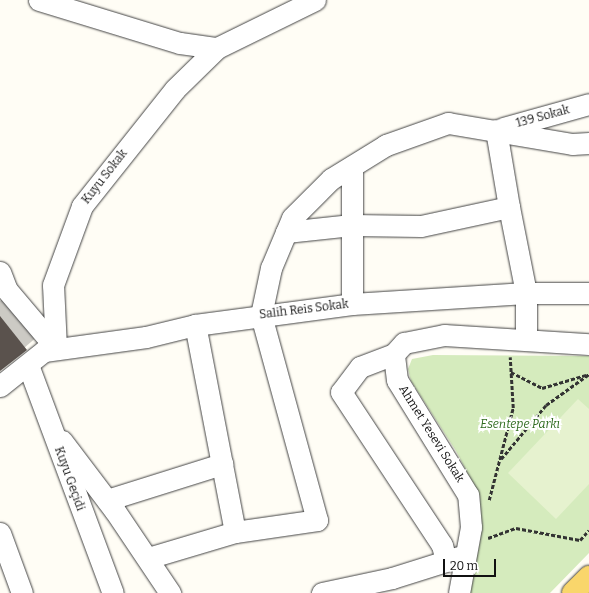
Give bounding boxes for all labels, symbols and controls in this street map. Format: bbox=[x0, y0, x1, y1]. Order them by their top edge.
street label: 139 Sokak bbox=[515, 103, 571, 131]
street label: Kuyu Sokak bbox=[79, 147, 131, 207]
street label: Salih Reis Sokak bbox=[258, 297, 350, 323]
street label: Ahmet Yesevi Sokak bbox=[395, 383, 467, 485]
park label: Esentepe Parkı bbox=[480, 418, 560, 432]
street label: Kuyu Geçidi bbox=[51, 445, 87, 513]
scale bar bbox=[445, 551, 498, 577]
text: 20 m bbox=[450, 559, 478, 573]

